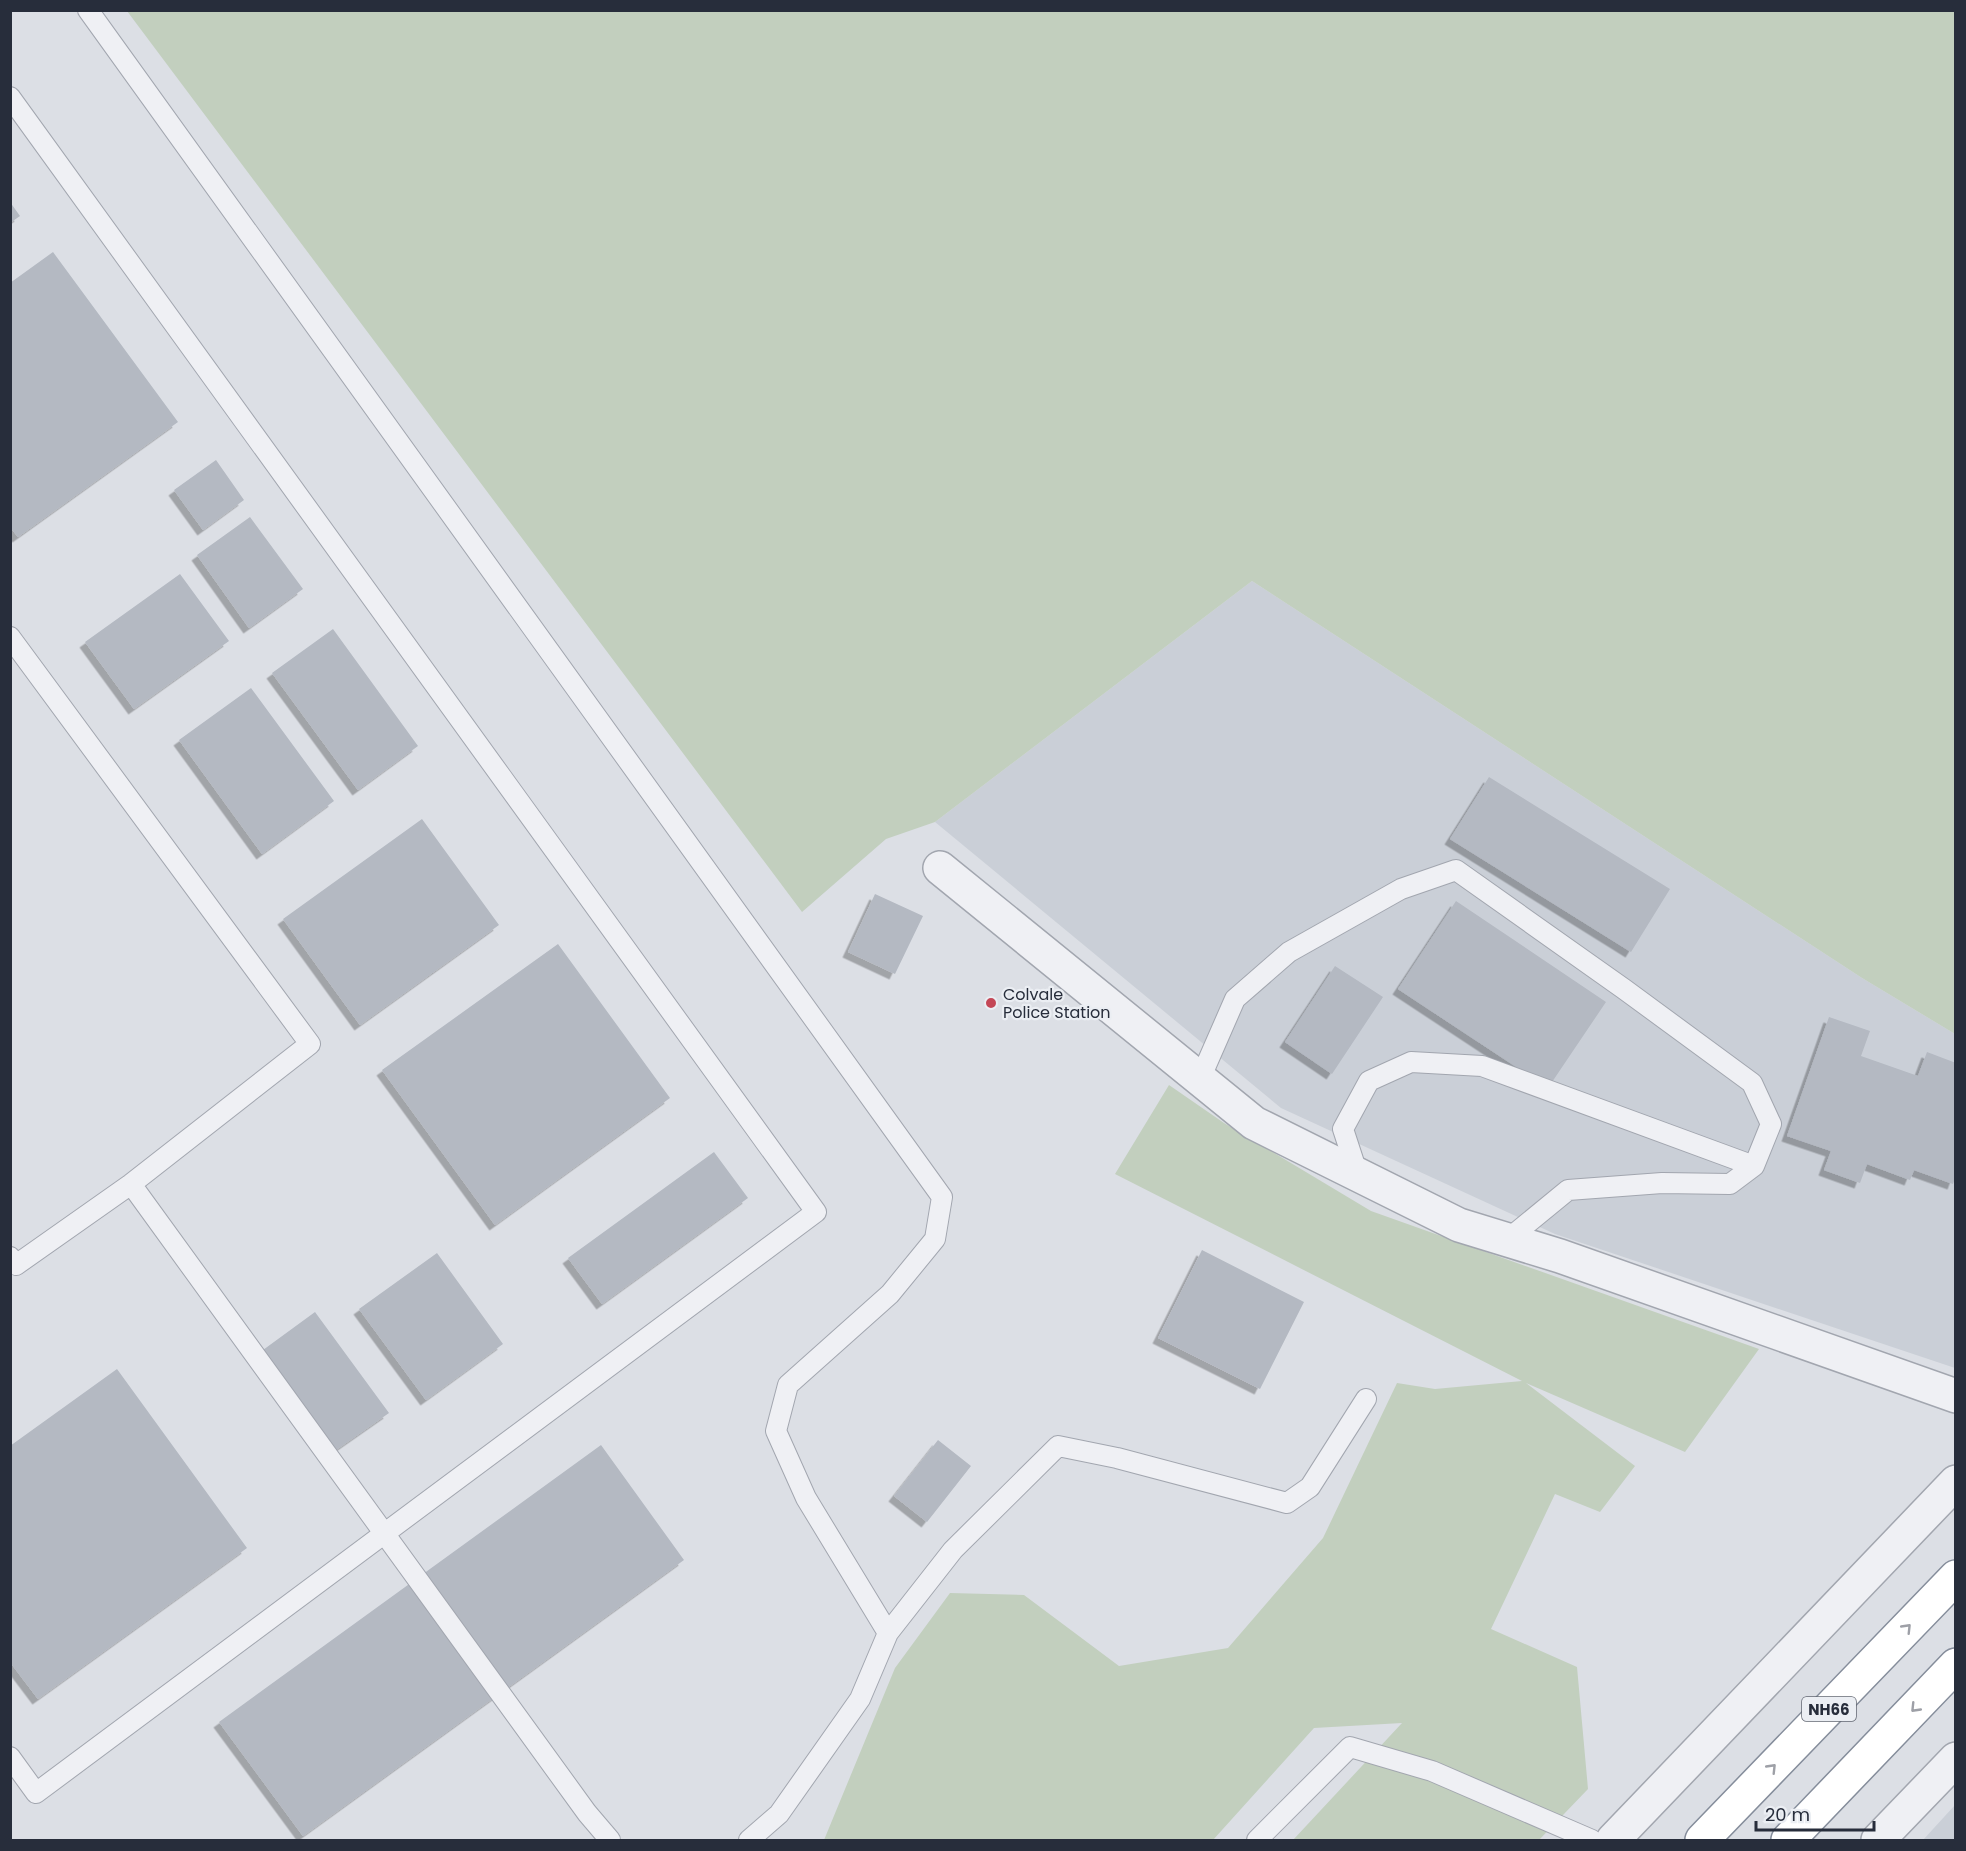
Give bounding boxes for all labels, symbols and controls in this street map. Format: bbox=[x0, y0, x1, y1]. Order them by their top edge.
place label: Colvale Police Station bbox=[1003, 983, 1111, 1024]
marker: Colvale Police Station bbox=[984, 996, 998, 1010]
one-way arrow bbox=[1900, 1624, 1911, 1634]
road number: NH66 bbox=[1802, 1697, 1856, 1721]
one-way arrow bbox=[1911, 1701, 1922, 1711]
one-way arrow bbox=[1764, 1765, 1775, 1776]
scale bar bbox=[1756, 1794, 1874, 1832]
text: 20 m bbox=[1765, 1802, 1810, 1827]

